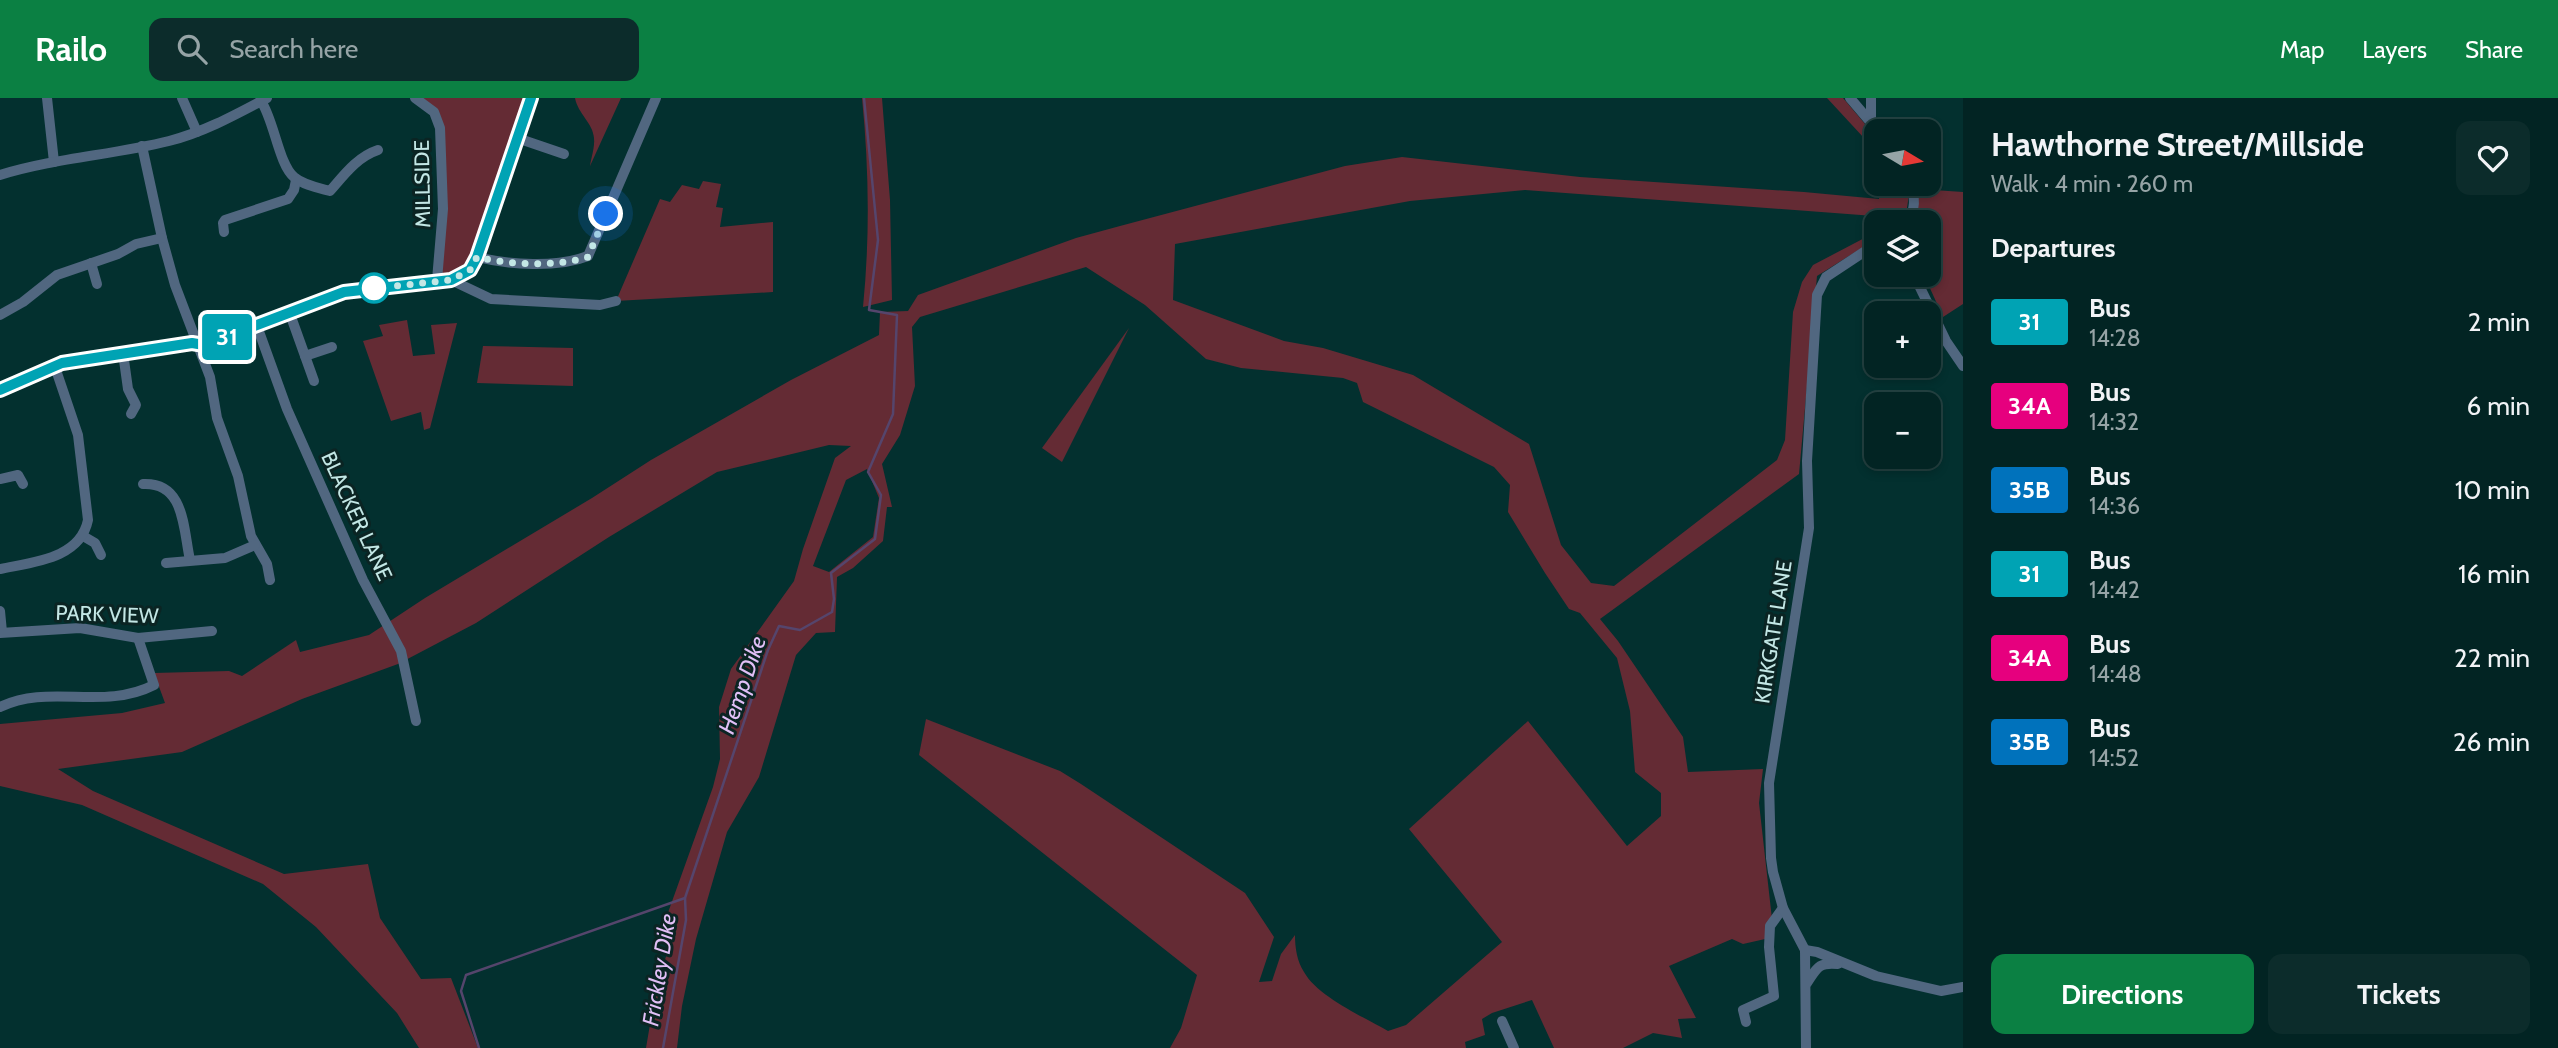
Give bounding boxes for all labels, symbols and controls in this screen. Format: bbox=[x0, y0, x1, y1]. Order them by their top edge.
search box bbox=[149, 18, 639, 81]
text: Railo bbox=[35, 29, 107, 69]
icon: search bbox=[173, 30, 211, 68]
text: Search here bbox=[229, 33, 358, 65]
text: Map bbox=[2280, 35, 2324, 64]
text: Layers bbox=[2362, 35, 2427, 64]
text: Share bbox=[2465, 35, 2523, 64]
north arrow bbox=[1864, 119, 1941, 196]
map controls bbox=[1864, 119, 1941, 469]
button: heart bbox=[2456, 121, 2530, 195]
text: Hawthorne Street/Millside bbox=[1991, 124, 2364, 164]
street label: MILLSIDE bbox=[409, 140, 435, 228]
text: Walk · 4 min · 260 m bbox=[1991, 170, 2193, 198]
your location bbox=[588, 196, 623, 231]
button: layers bbox=[1864, 210, 1941, 287]
text: Departures bbox=[1991, 232, 2115, 264]
unlabelled marker bbox=[359, 273, 389, 303]
text: Bus bbox=[2089, 292, 2130, 324]
button: + bbox=[1864, 301, 1941, 378]
text: 2 min bbox=[2468, 306, 2530, 338]
text: 31 bbox=[2019, 307, 2040, 336]
line badge: 31 bbox=[196, 314, 258, 360]
text: 31 bbox=[216, 322, 238, 351]
text: 14:28 bbox=[2089, 324, 2141, 352]
text: Bus bbox=[2089, 376, 2130, 408]
text: 6 min bbox=[2467, 390, 2530, 422]
text: 34A bbox=[2008, 391, 2051, 420]
button: − bbox=[1864, 392, 1941, 469]
text: 14:32 bbox=[2089, 408, 2139, 436]
street label: BLACKER LANE bbox=[316, 448, 398, 584]
text: Bus bbox=[2089, 460, 2130, 492]
text: 10 min bbox=[2455, 474, 2530, 506]
text: 35B bbox=[2009, 475, 2050, 504]
text: 14:36 bbox=[2089, 492, 2140, 520]
text: Bus bbox=[2089, 544, 2130, 576]
text: 16 min bbox=[2458, 558, 2530, 590]
street label: KIRKGATE LANE bbox=[1749, 559, 1797, 705]
text: 31 bbox=[2019, 559, 2040, 588]
text: 14:42 bbox=[2089, 576, 2140, 604]
street label: PARK VIEW bbox=[55, 600, 159, 628]
text: Bus bbox=[2089, 628, 2130, 660]
water label: Hemp Dike bbox=[712, 632, 772, 738]
text: 22 min bbox=[2454, 642, 2530, 674]
text: 34A bbox=[2008, 643, 2051, 672]
text: 14:48 bbox=[2089, 660, 2142, 688]
text: Bus bbox=[2089, 712, 2130, 744]
text: 26 min bbox=[2453, 726, 2530, 758]
text: 35B bbox=[2009, 727, 2050, 756]
text: 14:52 bbox=[2089, 744, 2139, 772]
water label: Frickley Dike bbox=[636, 912, 682, 1028]
button: Directions bbox=[1991, 954, 2254, 1034]
button: Tickets bbox=[2268, 954, 2530, 1034]

